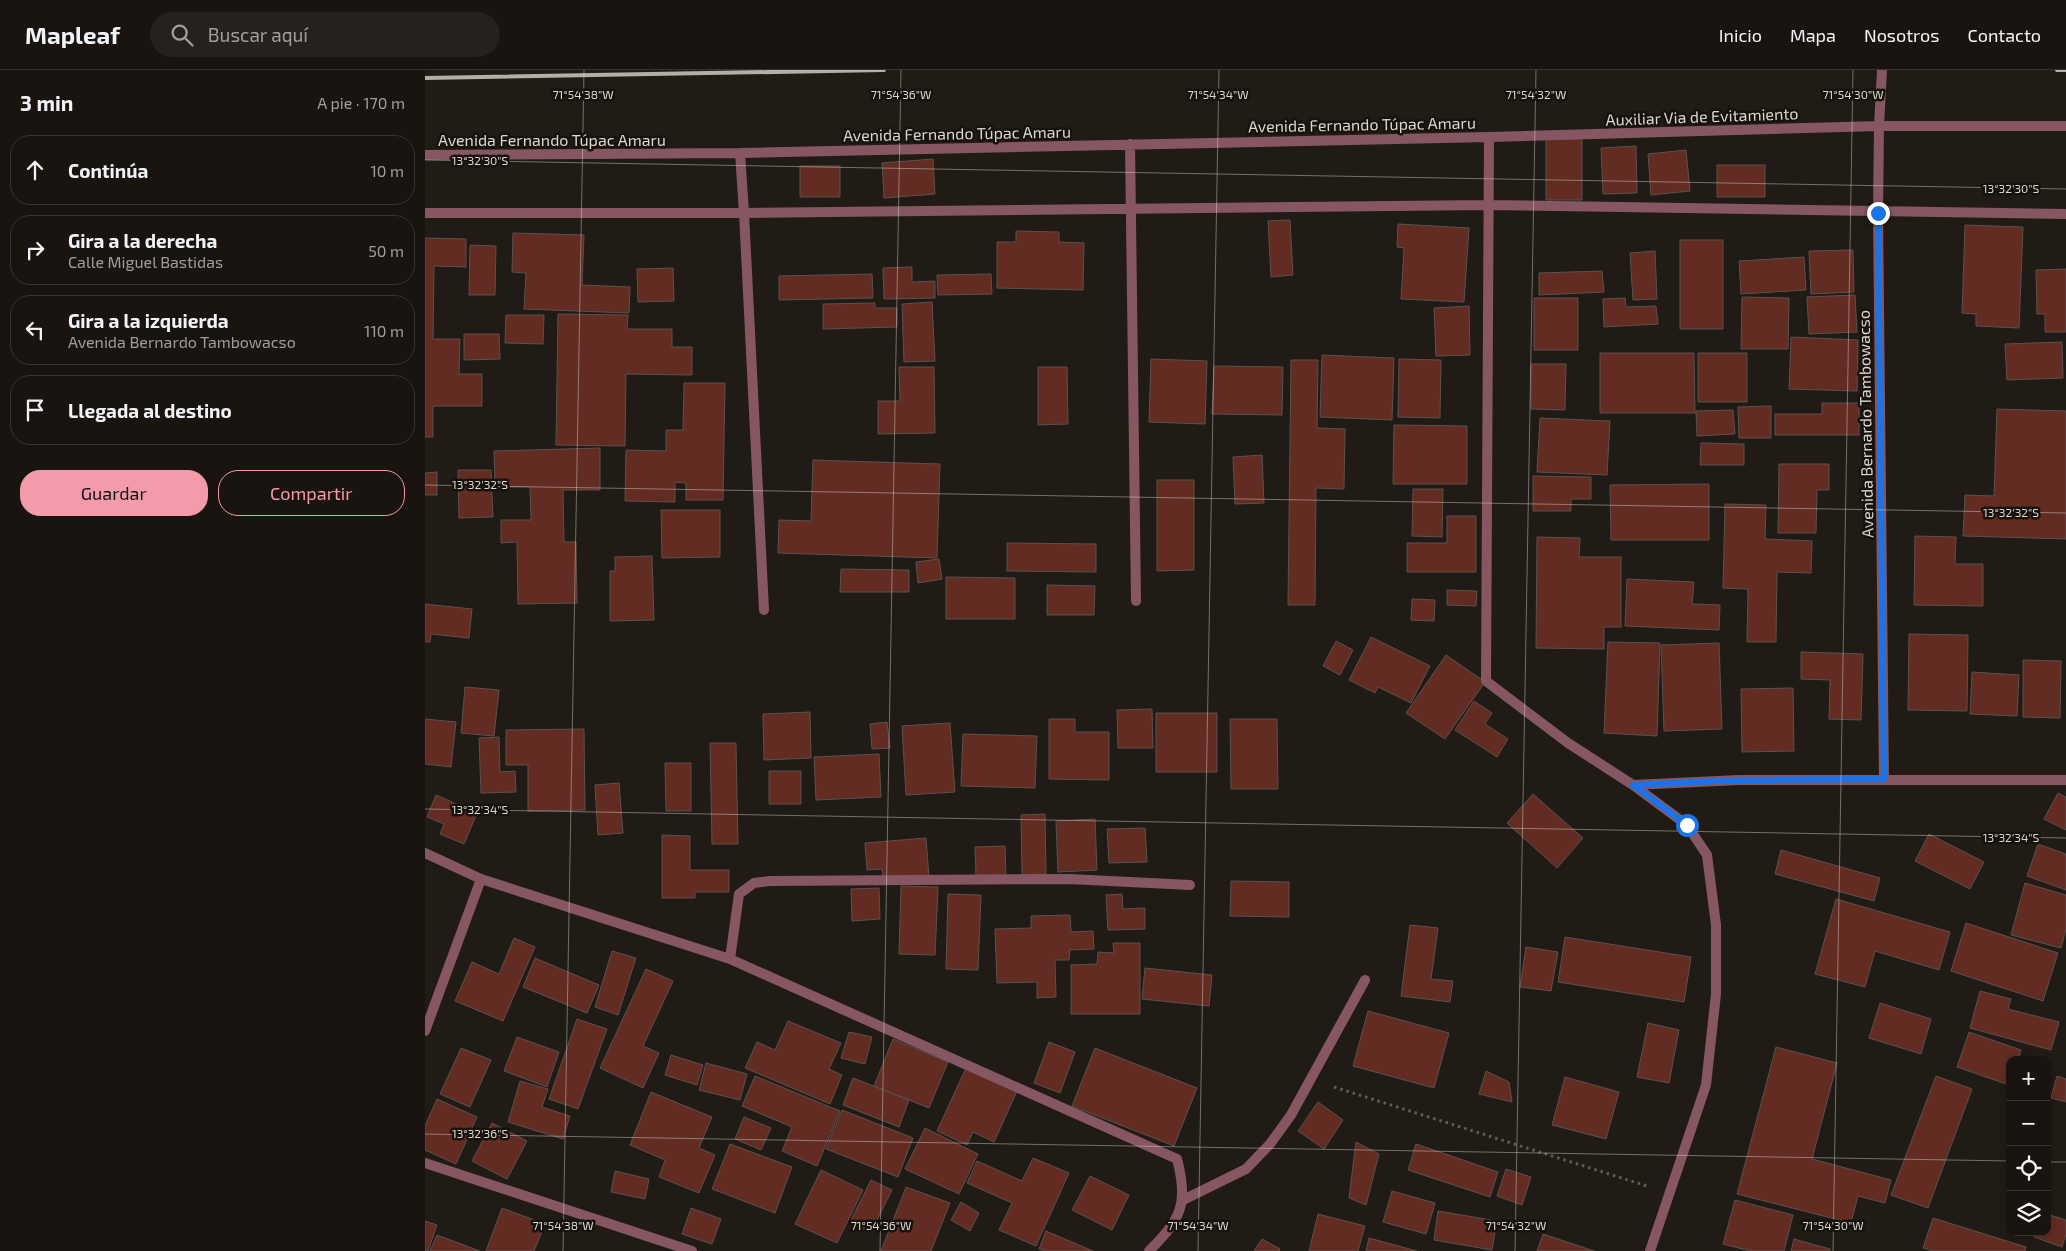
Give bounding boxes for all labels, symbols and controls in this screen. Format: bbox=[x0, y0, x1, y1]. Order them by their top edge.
search box bbox=[150, 12, 500, 57]
text: Mapleaf bbox=[25, 20, 120, 49]
icon: search bbox=[168, 21, 196, 49]
text: Buscar aquí bbox=[208, 23, 308, 46]
text: Inicio bbox=[1719, 24, 1762, 46]
text: Mapa bbox=[1790, 24, 1836, 46]
text: Nosotros bbox=[1864, 24, 1939, 46]
text: Contacto bbox=[1967, 24, 2041, 46]
text: 71°54'38"W bbox=[552, 87, 614, 101]
text: 71°54'36"W bbox=[871, 87, 931, 101]
text: 71°54'34"W bbox=[1187, 87, 1249, 101]
text: 71°54'32"W bbox=[1506, 87, 1566, 101]
text: 71°54'30"W bbox=[1822, 87, 1884, 101]
text: 3 min bbox=[20, 90, 73, 115]
text: A pie · 170 m bbox=[317, 93, 405, 112]
street label: Auxiliar Via de Evitamiento bbox=[1605, 103, 1799, 129]
street label: Avenida Fernando Túpac Amaru bbox=[1248, 113, 1476, 135]
street label: Avenida Fernando Túpac Amaru bbox=[843, 122, 1071, 144]
street label: Avenida Fernando Túpac Amaru bbox=[438, 130, 666, 149]
text: 13°32'30"S bbox=[452, 153, 509, 167]
icon: ahead bbox=[21, 156, 49, 184]
text: Continúa bbox=[68, 159, 148, 182]
text: 10 m bbox=[370, 161, 404, 180]
text: 13°32'30"S bbox=[1983, 181, 2040, 195]
route end bbox=[1867, 202, 1890, 225]
text: Gira a la derecha bbox=[68, 229, 217, 252]
icon: right bbox=[21, 236, 49, 264]
text: 50 m bbox=[368, 241, 404, 260]
text: Calle Miguel Bastidas bbox=[68, 252, 223, 271]
text: Gira a la izquierda bbox=[68, 309, 229, 332]
street label: Avenida Bernardo Tambowacso bbox=[1854, 310, 1876, 538]
icon: left bbox=[21, 316, 49, 344]
text: 110 m bbox=[364, 321, 404, 340]
text: Avenida Bernardo Tambowacso bbox=[68, 332, 296, 351]
icon: arrive bbox=[21, 396, 49, 424]
text: Llegada al destino bbox=[68, 399, 232, 422]
button: Guardar bbox=[20, 470, 208, 516]
button: Compartir bbox=[218, 470, 405, 516]
text: 13°32'32"S bbox=[452, 477, 508, 491]
text: 13°32'32"S bbox=[1983, 505, 2039, 519]
text: 13°32'34"S bbox=[452, 802, 509, 816]
route start bbox=[1676, 814, 1699, 837]
text: 13°32'34"S bbox=[1983, 830, 2040, 844]
map controls bbox=[2006, 1056, 2051, 1236]
button: + bbox=[2006, 1056, 2051, 1101]
button: − bbox=[2006, 1101, 2051, 1146]
text: 13°32'36"S bbox=[452, 1126, 508, 1140]
button: locate bbox=[2006, 1146, 2051, 1191]
button: layers bbox=[2006, 1191, 2051, 1236]
text: 71°54'38"W bbox=[532, 1218, 594, 1232]
text: 71°54'36"W bbox=[851, 1218, 911, 1232]
text: 71°54'34"W bbox=[1167, 1218, 1229, 1232]
text: 71°54'32"W bbox=[1486, 1218, 1546, 1232]
text: 71°54'30"W bbox=[1802, 1218, 1864, 1232]

